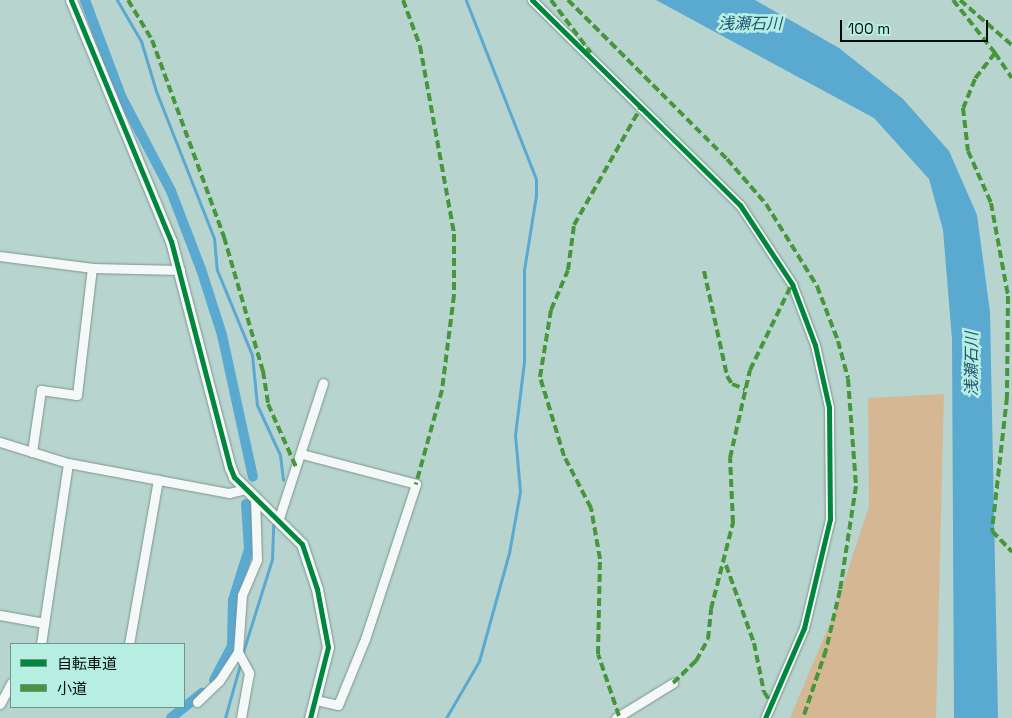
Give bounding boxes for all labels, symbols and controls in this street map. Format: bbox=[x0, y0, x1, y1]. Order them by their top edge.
scale bar bbox=[842, 10, 990, 42]
water label: 浅瀬石川 bbox=[718, 14, 782, 34]
text: 100 m bbox=[848, 19, 890, 38]
water label: 浅瀬石川 bbox=[962, 332, 982, 396]
legend bbox=[10, 643, 185, 708]
text: 自転車道 bbox=[57, 654, 117, 673]
text: 小道 bbox=[57, 679, 87, 698]

